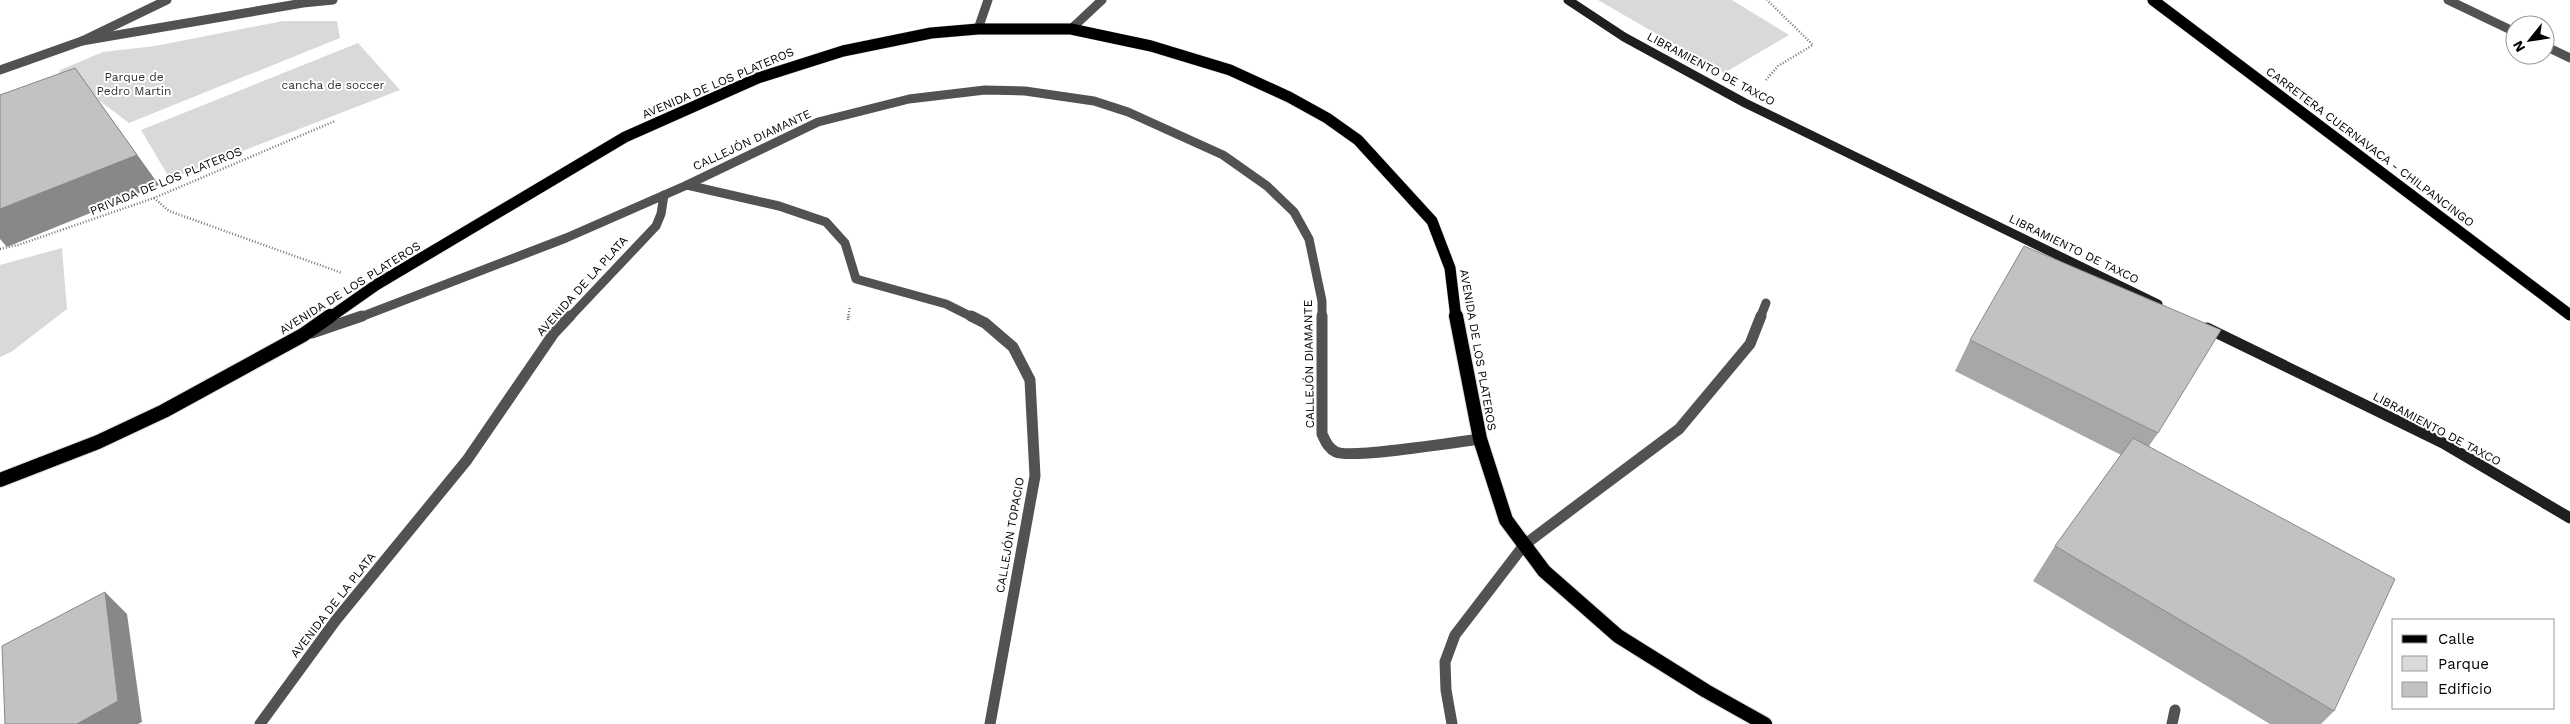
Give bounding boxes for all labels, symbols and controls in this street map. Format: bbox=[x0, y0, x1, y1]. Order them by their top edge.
north arrow bbox=[2505, 15, 2555, 65]
street label: LIBRAMIENTO DE TAXCO bbox=[1645, 29, 1777, 109]
text: N bbox=[2509, 38, 2528, 55]
street label: AVENIDA DE LOS PLATEROS bbox=[640, 45, 796, 121]
street label: CARRETERA CUERNAVACA - CHILPANCINGO bbox=[2263, 64, 2477, 230]
park label: Parque de Pedro Martin bbox=[97, 70, 171, 98]
park label: cancha de soccer bbox=[281, 78, 385, 92]
street label: CALLEJÓN DIAMANTE bbox=[691, 106, 814, 174]
street label: PRIVADA DE LOS PLATEROS bbox=[88, 144, 244, 218]
street label: LIBRAMIENTO DE TAXCO bbox=[2007, 211, 2141, 287]
street label: AVENIDA DE LA PLATA bbox=[533, 233, 631, 339]
street label: AVENIDA DE LOS PLATEROS bbox=[277, 239, 423, 337]
street label: AVENIDA DE LOS PLATEROS bbox=[1457, 268, 1499, 432]
street label: CALLEJÓN DIAMANTE bbox=[1301, 299, 1317, 428]
street label: LIBRAMIENTO DE TAXCO bbox=[2371, 389, 2503, 469]
street label: CALLEJÓN TOPACIO bbox=[993, 476, 1027, 594]
street label: AVENIDA DE LA PLATA bbox=[288, 550, 378, 660]
legend bbox=[2392, 619, 2555, 709]
text: Calle bbox=[2438, 630, 2475, 648]
text: Parque bbox=[2438, 655, 2489, 673]
text: Edificio bbox=[2438, 680, 2492, 698]

